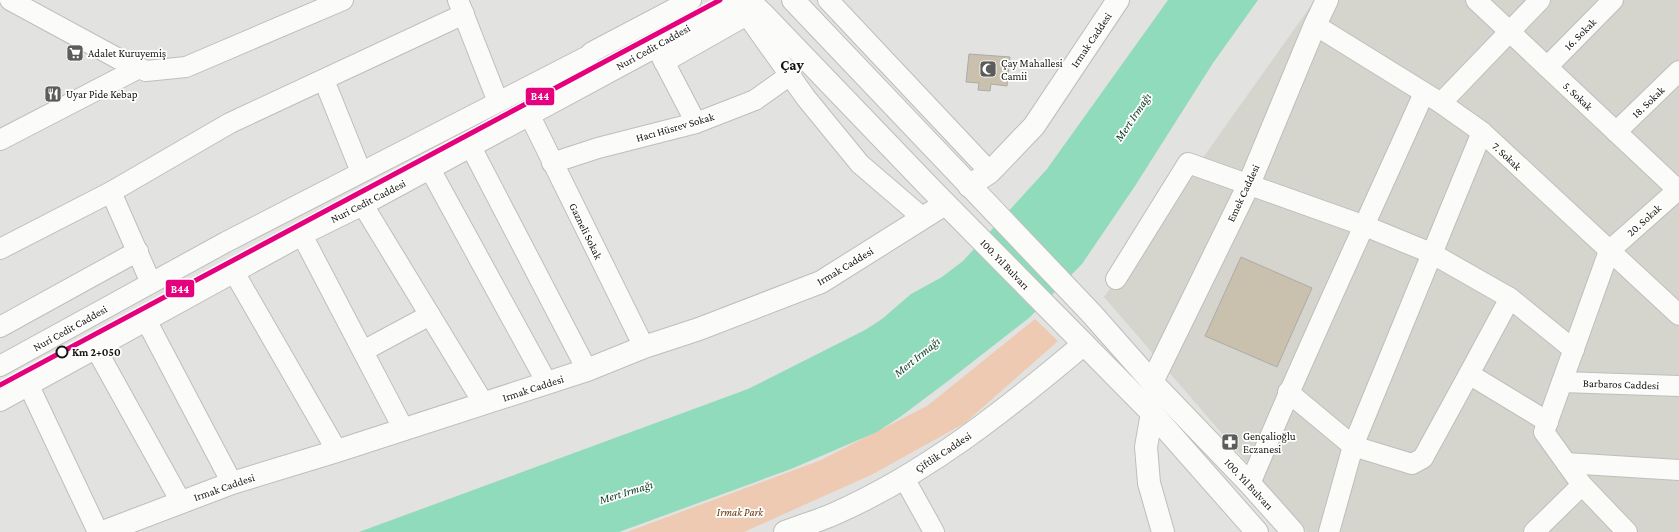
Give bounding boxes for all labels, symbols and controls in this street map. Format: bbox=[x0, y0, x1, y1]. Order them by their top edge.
street label: Irmak Caddesi bbox=[1068, 10, 1114, 70]
street label: 16. Sokak bbox=[1562, 15, 1599, 52]
street label: Nuri Cedit Caddesi bbox=[614, 22, 692, 72]
supermarket icon: Adalet Kuruyemiş bbox=[65, 43, 85, 63]
place label: Adalet Kuruyemiş bbox=[88, 47, 166, 60]
district label: Çay bbox=[780, 57, 804, 73]
place label: Çay Mahallesi Camii bbox=[1001, 57, 1063, 82]
mosque icon: Çay Mahallesi Camii bbox=[978, 59, 998, 79]
street label: 5. Sokak bbox=[1561, 79, 1596, 113]
street label: 18. Sokak bbox=[1629, 83, 1667, 120]
restaurant icon: Uyar Pide Kebap bbox=[43, 84, 63, 104]
line badge: B44 bbox=[525, 87, 555, 106]
place label: Uyar Pide Kebap bbox=[66, 88, 138, 101]
text: B44 bbox=[531, 90, 549, 102]
water label: Mert Irmağı bbox=[1111, 90, 1154, 145]
street label: Hacı Hüsrev Sokak bbox=[634, 110, 716, 144]
street label: 7. Sokak bbox=[1490, 140, 1525, 173]
street label: Emek Caddesi bbox=[1224, 162, 1262, 224]
street label: Nuri Cedit Caddesi bbox=[328, 177, 408, 225]
street label: Gazneli Sokak bbox=[567, 201, 605, 262]
street label: 20. Sokak bbox=[1624, 201, 1664, 238]
street label: 100. Yıl Bulvarı bbox=[978, 236, 1032, 292]
street label: Irmak Caddesi bbox=[815, 244, 875, 288]
line badge: B44 bbox=[165, 279, 195, 298]
text: B44 bbox=[171, 283, 189, 295]
street label: Nuri Cedit Caddesi bbox=[31, 303, 109, 353]
water label: Mert Irmağı bbox=[890, 334, 943, 380]
marker: Km 2+050 bbox=[55, 345, 69, 359]
place label: Km 2+050 bbox=[72, 346, 121, 358]
street label: Irmak Caddesi bbox=[501, 372, 565, 404]
street label: Barbaros Caddesi bbox=[1583, 377, 1659, 391]
street label: Çiftlik Caddesi bbox=[913, 429, 974, 475]
place label: Gençalioğlu Eczanesi bbox=[1243, 430, 1296, 455]
pharmacy icon: Gençalioğlu Eczanesi bbox=[1220, 432, 1240, 452]
street label: 100. Yıl Bulvarı bbox=[1222, 456, 1276, 512]
street label: Irmak Caddesi bbox=[192, 471, 256, 503]
water label: Mert Irmağı bbox=[597, 477, 655, 507]
park label: Irmak Park bbox=[717, 506, 764, 518]

